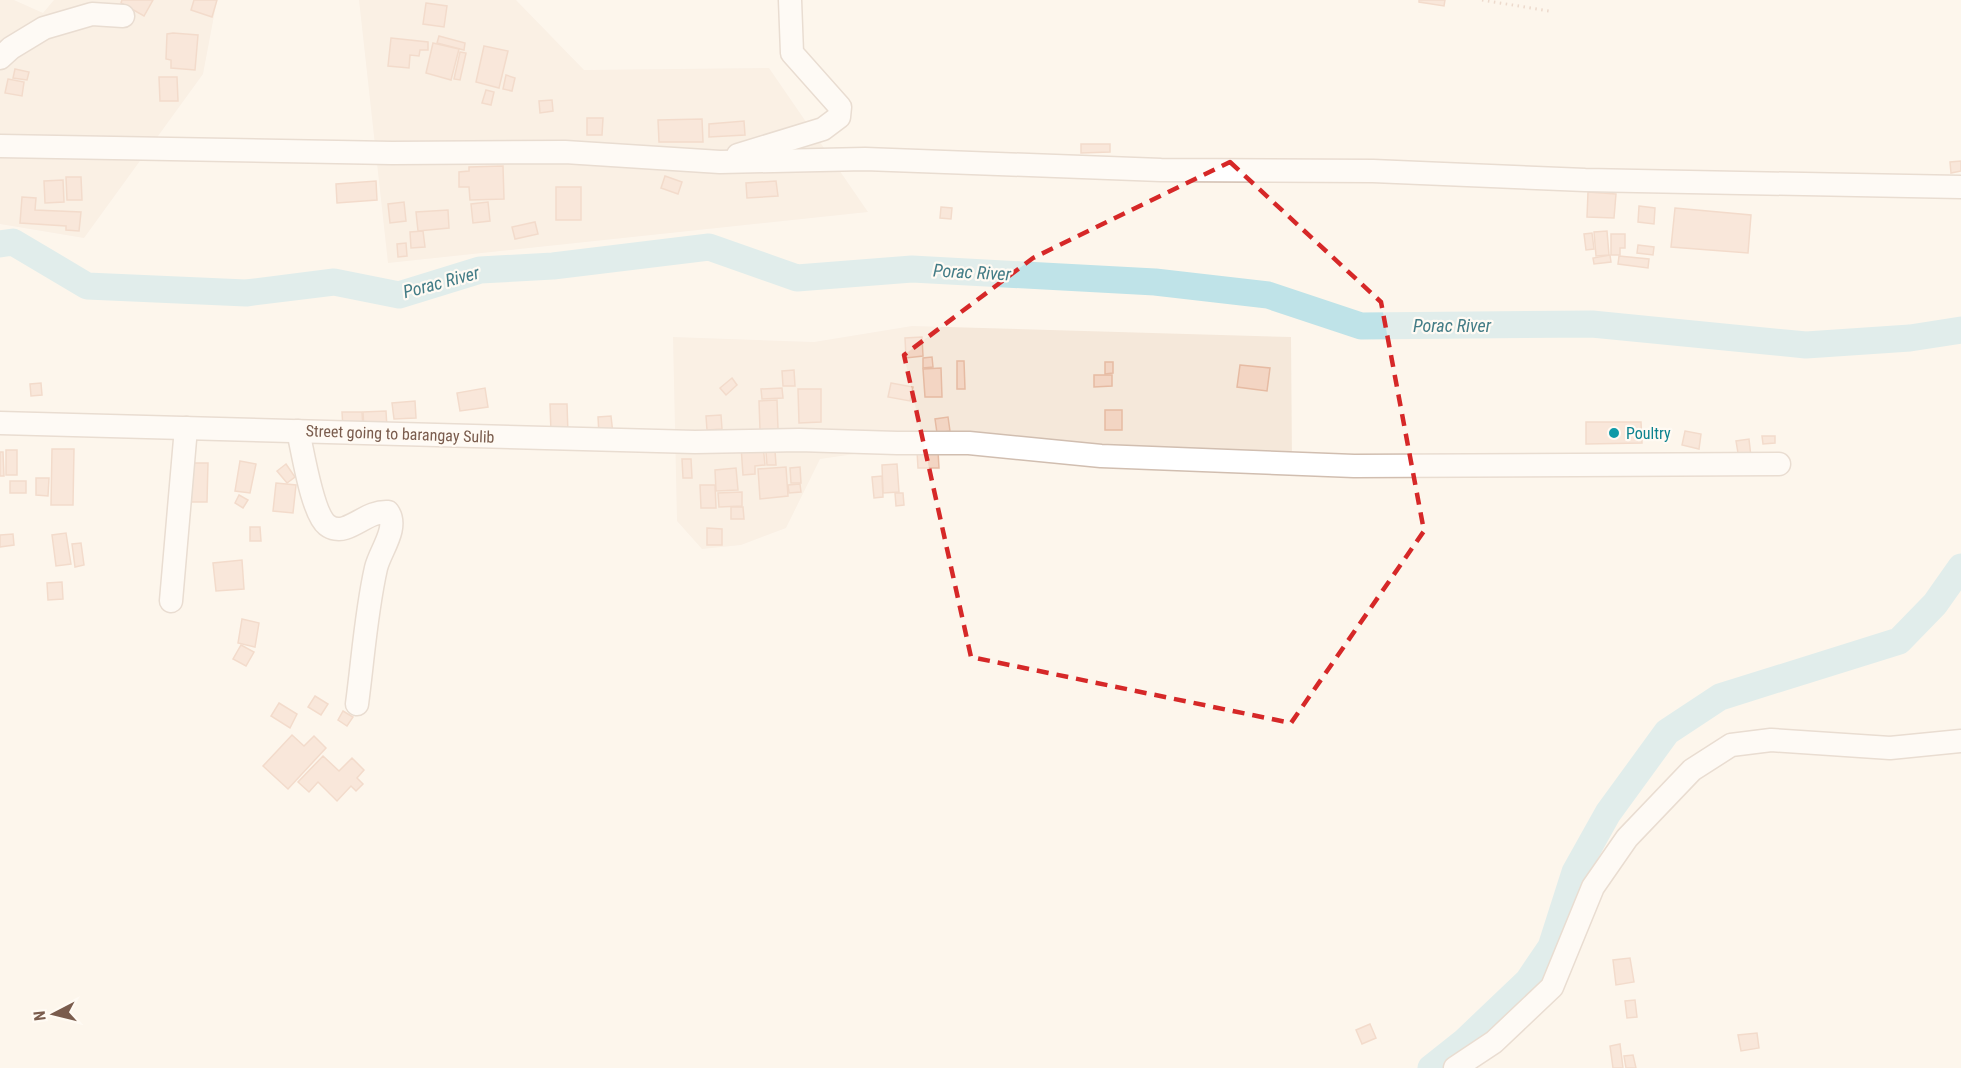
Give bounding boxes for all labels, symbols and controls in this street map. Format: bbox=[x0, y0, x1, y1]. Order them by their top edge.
water label: Porac River bbox=[933, 259, 1012, 285]
water label: Porac River bbox=[401, 262, 482, 302]
water label: Porac River bbox=[1413, 315, 1492, 336]
street label: Street going to barangay Sulib bbox=[305, 421, 495, 447]
place label: Poultry bbox=[1626, 424, 1671, 443]
marker: Poultry bbox=[1607, 426, 1621, 440]
north arrow bbox=[24, 984, 84, 1044]
text: N bbox=[30, 1010, 50, 1022]

